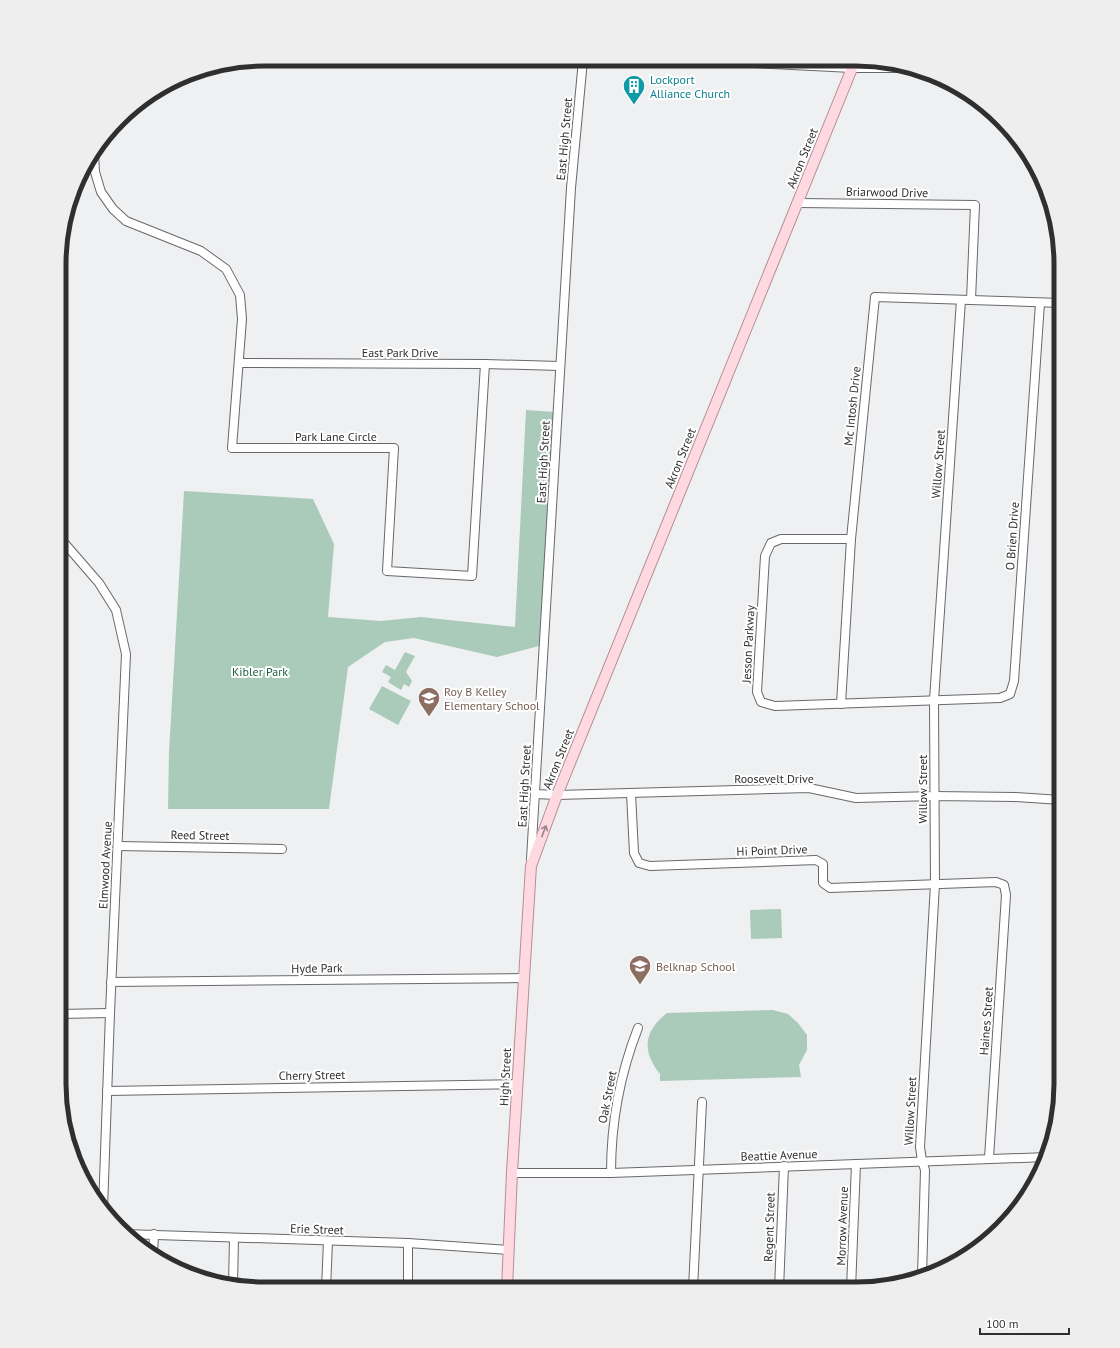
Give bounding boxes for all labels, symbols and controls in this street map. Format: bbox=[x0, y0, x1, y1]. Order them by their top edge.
place label: Lockport Alliance Church bbox=[650, 72, 730, 101]
building icon: Lockport Alliance Church bbox=[621, 73, 647, 106]
street label: East High Street bbox=[553, 97, 575, 181]
street label: Akron Street bbox=[783, 126, 821, 190]
street label: Briarwood Drive bbox=[846, 184, 928, 200]
street label: East Park Drive bbox=[362, 345, 438, 360]
street label: Mc Intosh Drive bbox=[840, 365, 864, 447]
street label: East High Street bbox=[533, 420, 553, 504]
street label: Akron Street bbox=[661, 426, 699, 490]
street label: Park Lane Circle bbox=[295, 429, 377, 444]
street label: Willow Street bbox=[928, 429, 948, 499]
street label: O Brien Drive bbox=[1002, 501, 1022, 571]
street label: Jesson Parkway bbox=[738, 604, 758, 685]
park label: Kibler Park bbox=[232, 664, 288, 679]
place label: Roy B Kelley Elementary School bbox=[444, 684, 540, 713]
school or university icon: Roy B Kelley Elementary School bbox=[416, 685, 442, 718]
street label: Akron Street bbox=[539, 727, 577, 791]
street label: East High Street bbox=[514, 744, 534, 828]
street label: Willow Street bbox=[915, 755, 930, 823]
street label: Roosevelt Drive bbox=[734, 771, 814, 786]
street label: Elmwood Avenue bbox=[95, 821, 115, 909]
one-way arrow bbox=[541, 825, 549, 837]
street label: Reed Street bbox=[170, 827, 230, 843]
street label: Hi Point Drive bbox=[736, 841, 808, 859]
school or university icon: Belknap School bbox=[627, 953, 653, 986]
place label: Belknap School bbox=[656, 959, 736, 974]
street label: Hyde Park bbox=[291, 960, 343, 976]
street label: Haines Street bbox=[976, 986, 996, 1056]
street label: High Street bbox=[496, 1048, 514, 1106]
street label: Cherry Street bbox=[279, 1067, 345, 1083]
street label: Oak Street bbox=[595, 1069, 619, 1125]
street label: Willow Street bbox=[901, 1076, 919, 1146]
street label: Beattie Avenue bbox=[740, 1146, 818, 1164]
street label: Morrow Avenue bbox=[833, 1186, 851, 1266]
street label: Regent Street bbox=[760, 1192, 778, 1262]
street label: Erie Street bbox=[290, 1221, 344, 1237]
scale bar bbox=[980, 1310, 1069, 1336]
text: 100 m bbox=[986, 1316, 1019, 1331]

